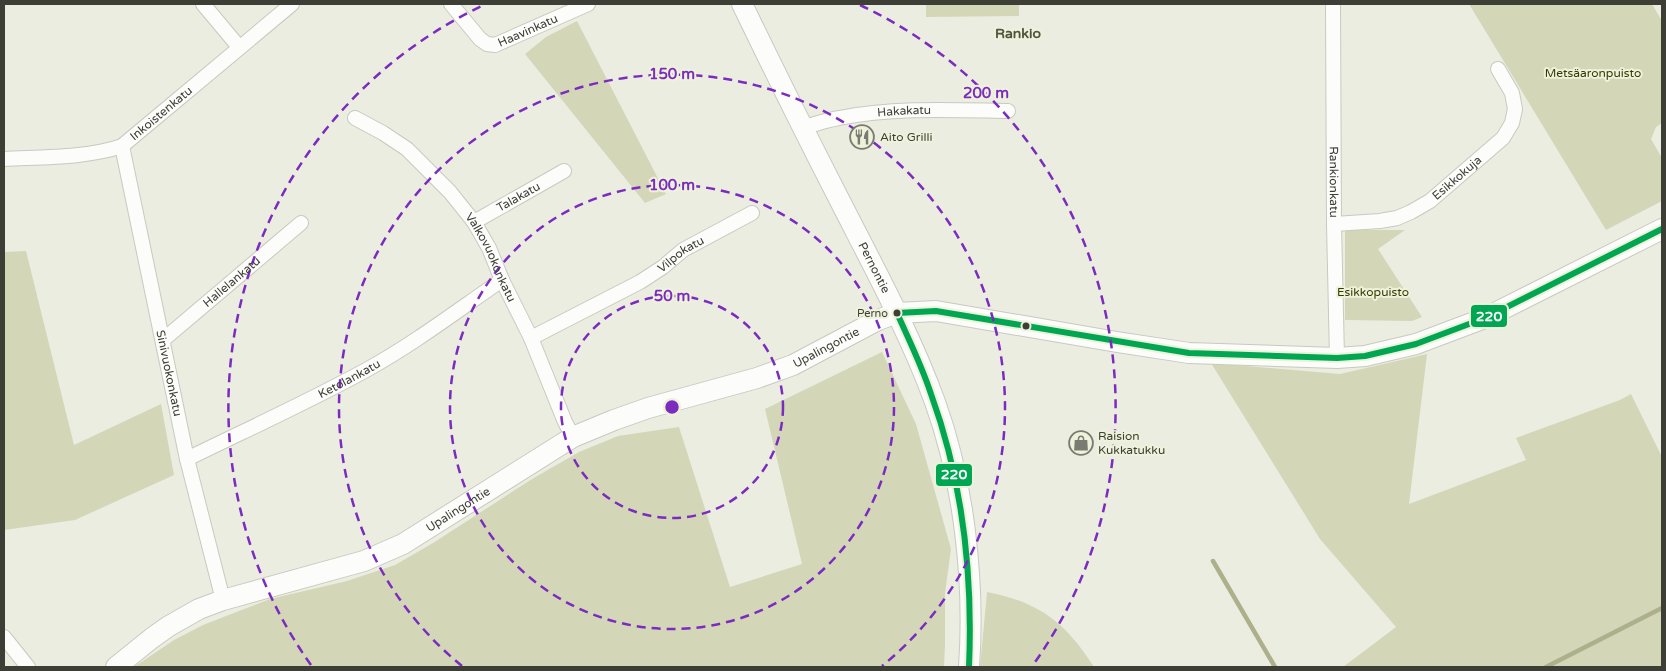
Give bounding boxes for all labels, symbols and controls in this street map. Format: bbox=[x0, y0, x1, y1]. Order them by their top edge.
street label: Haavinkatu bbox=[496, 11, 560, 50]
district label: Rankio bbox=[995, 25, 1041, 42]
text: 150 m bbox=[649, 65, 695, 83]
park label: Metsäaronpuisto bbox=[1545, 66, 1641, 80]
street label: Inkoistenkatu bbox=[127, 83, 195, 143]
text: 200 m bbox=[963, 84, 1009, 102]
street label: Hakakatu bbox=[877, 103, 931, 119]
restaurant icon: Aito Grilli bbox=[849, 124, 875, 150]
place label: Aito Grilli bbox=[880, 130, 932, 144]
street label: Rankionkatu bbox=[1327, 146, 1341, 218]
street label: Esikkokuja bbox=[1429, 153, 1484, 203]
text: 100 m bbox=[649, 176, 695, 194]
street label: Talakatu bbox=[494, 179, 543, 215]
street label: Valkovuokonkatu bbox=[462, 210, 519, 304]
street label: Vilpokatu bbox=[655, 233, 706, 276]
street label: Pernontie bbox=[855, 240, 893, 296]
street label: Hallelankatu bbox=[200, 254, 263, 310]
park label: Esikkopuisto bbox=[1337, 285, 1409, 299]
text: 50 m bbox=[654, 287, 690, 305]
line badge: 220 bbox=[1470, 304, 1508, 328]
place label: Perno bbox=[857, 307, 888, 320]
marker: Perno bbox=[892, 308, 902, 318]
text: 220 bbox=[1476, 308, 1502, 325]
unlabelled marker bbox=[1021, 321, 1031, 331]
street label: Upalingontie bbox=[791, 324, 862, 371]
street label: Sinivuokonkatu bbox=[153, 329, 185, 417]
street label: Ketolankatu bbox=[316, 356, 383, 401]
centre of rings bbox=[663, 398, 681, 416]
place label: Raision Kukkatukku bbox=[1098, 429, 1165, 457]
shop icon: Raision Kukkatukku bbox=[1068, 430, 1094, 456]
line badge: 220 bbox=[935, 463, 973, 487]
text: 220 bbox=[941, 466, 967, 483]
street label: Upalingontie bbox=[423, 484, 493, 535]

